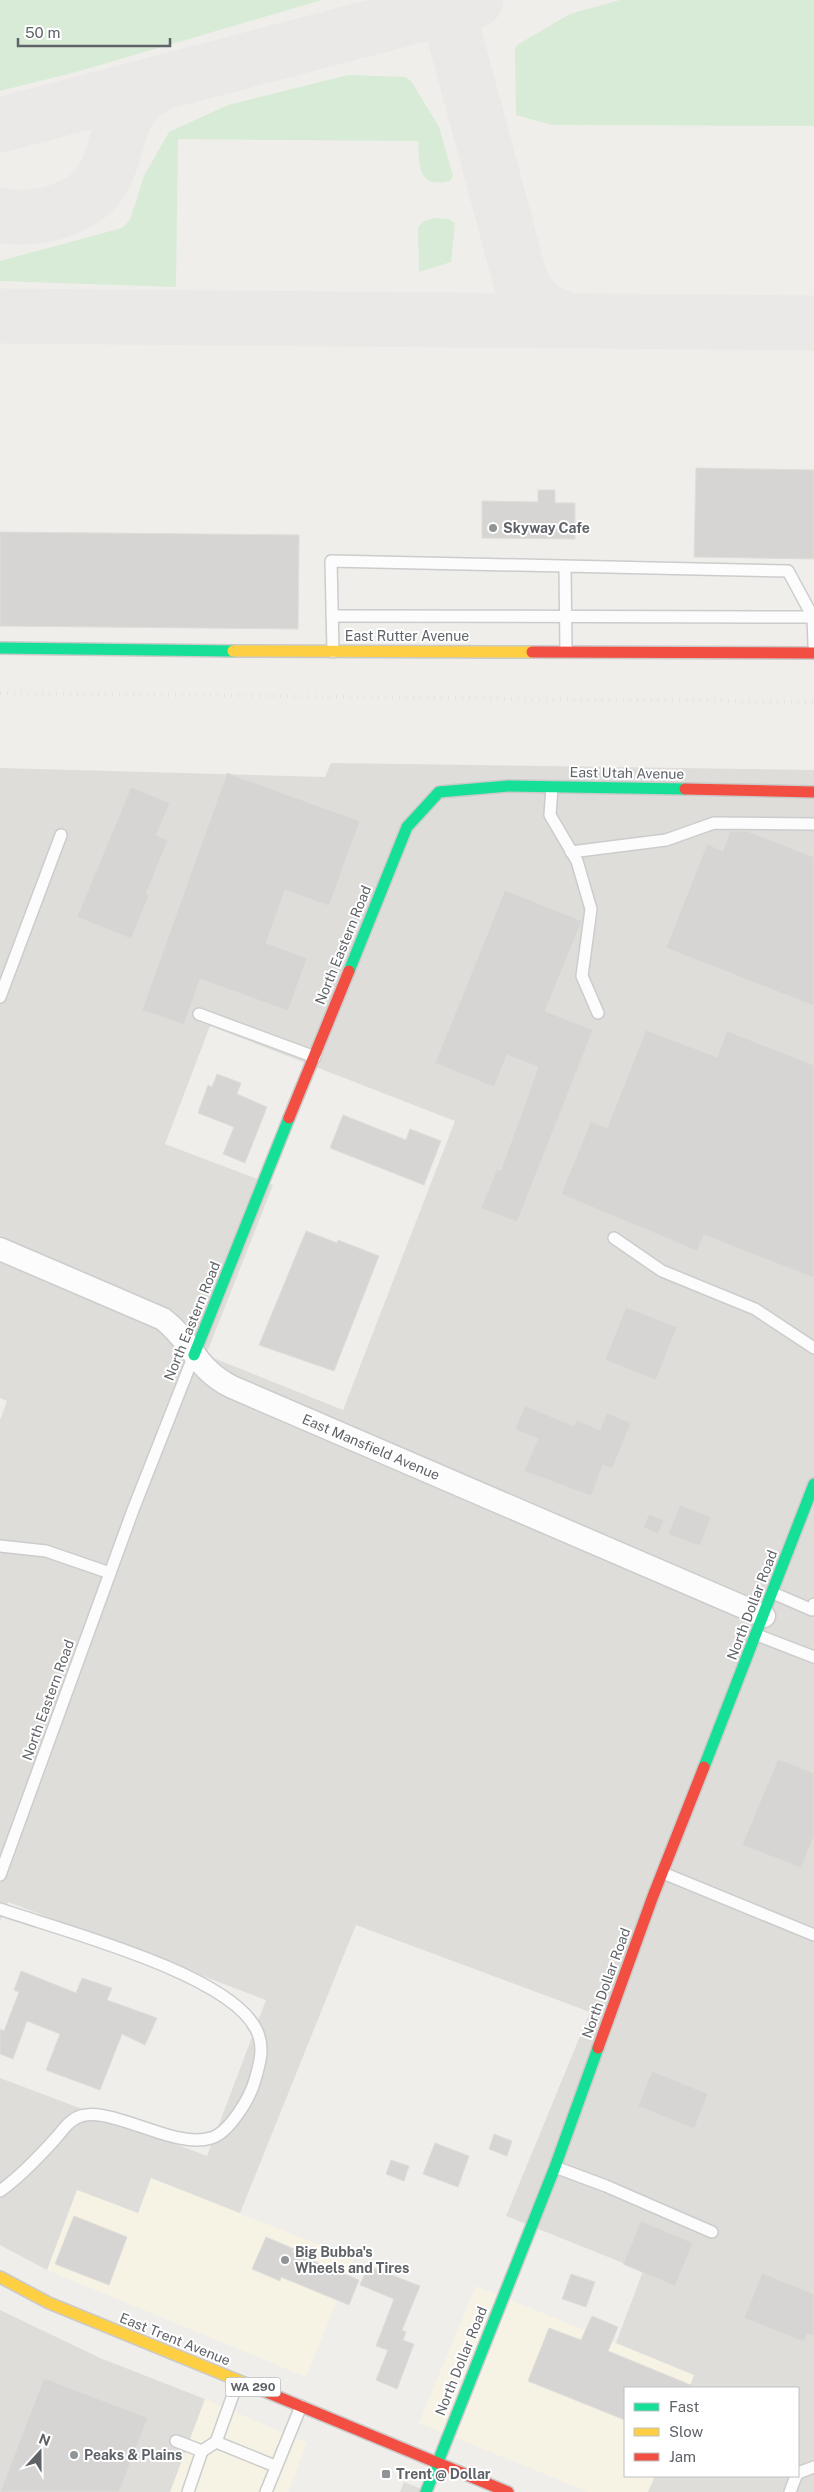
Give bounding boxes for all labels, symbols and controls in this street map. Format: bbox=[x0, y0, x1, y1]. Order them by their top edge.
scale bar bbox=[18, 15, 170, 47]
text: 50 m bbox=[25, 24, 60, 41]
place label: Skyway Cafe bbox=[503, 520, 590, 536]
marker: Skyway Cafe bbox=[487, 522, 499, 534]
street label: East Rutter Avenue bbox=[345, 628, 469, 644]
street label: East Utah Avenue bbox=[570, 764, 685, 782]
street label: North Eastern Road bbox=[312, 883, 374, 1007]
street label: North Eastern Road bbox=[161, 1259, 223, 1383]
street label: East Mansfield Avenue bbox=[300, 1411, 442, 1483]
street label: North Dollar Road bbox=[724, 1548, 780, 1662]
street label: North Eastern Road bbox=[19, 1638, 77, 1762]
street label: North Dollar Road bbox=[579, 1926, 633, 2040]
place label: Big Bubba's Wheels and Tires bbox=[295, 2244, 409, 2276]
marker: Big Bubba's Wheels and Tires bbox=[279, 2254, 291, 2266]
street label: North Dollar Road bbox=[432, 2304, 490, 2418]
street label: East Trent Avenue bbox=[117, 2310, 233, 2369]
road number: WA 290 bbox=[226, 2378, 280, 2396]
legend bbox=[624, 2387, 799, 2477]
text: Fast bbox=[669, 2398, 699, 2415]
text: Slow bbox=[669, 2423, 704, 2440]
north arrow bbox=[15, 2427, 65, 2477]
text: N bbox=[37, 2430, 53, 2449]
place label: Peaks & Plains bbox=[84, 2447, 182, 2463]
text: Jam bbox=[669, 2448, 696, 2465]
marker: Peaks & Plains bbox=[68, 2449, 80, 2461]
place label: Trent @ Dollar bbox=[396, 2466, 491, 2482]
marker: Trent @ Dollar bbox=[380, 2468, 392, 2480]

